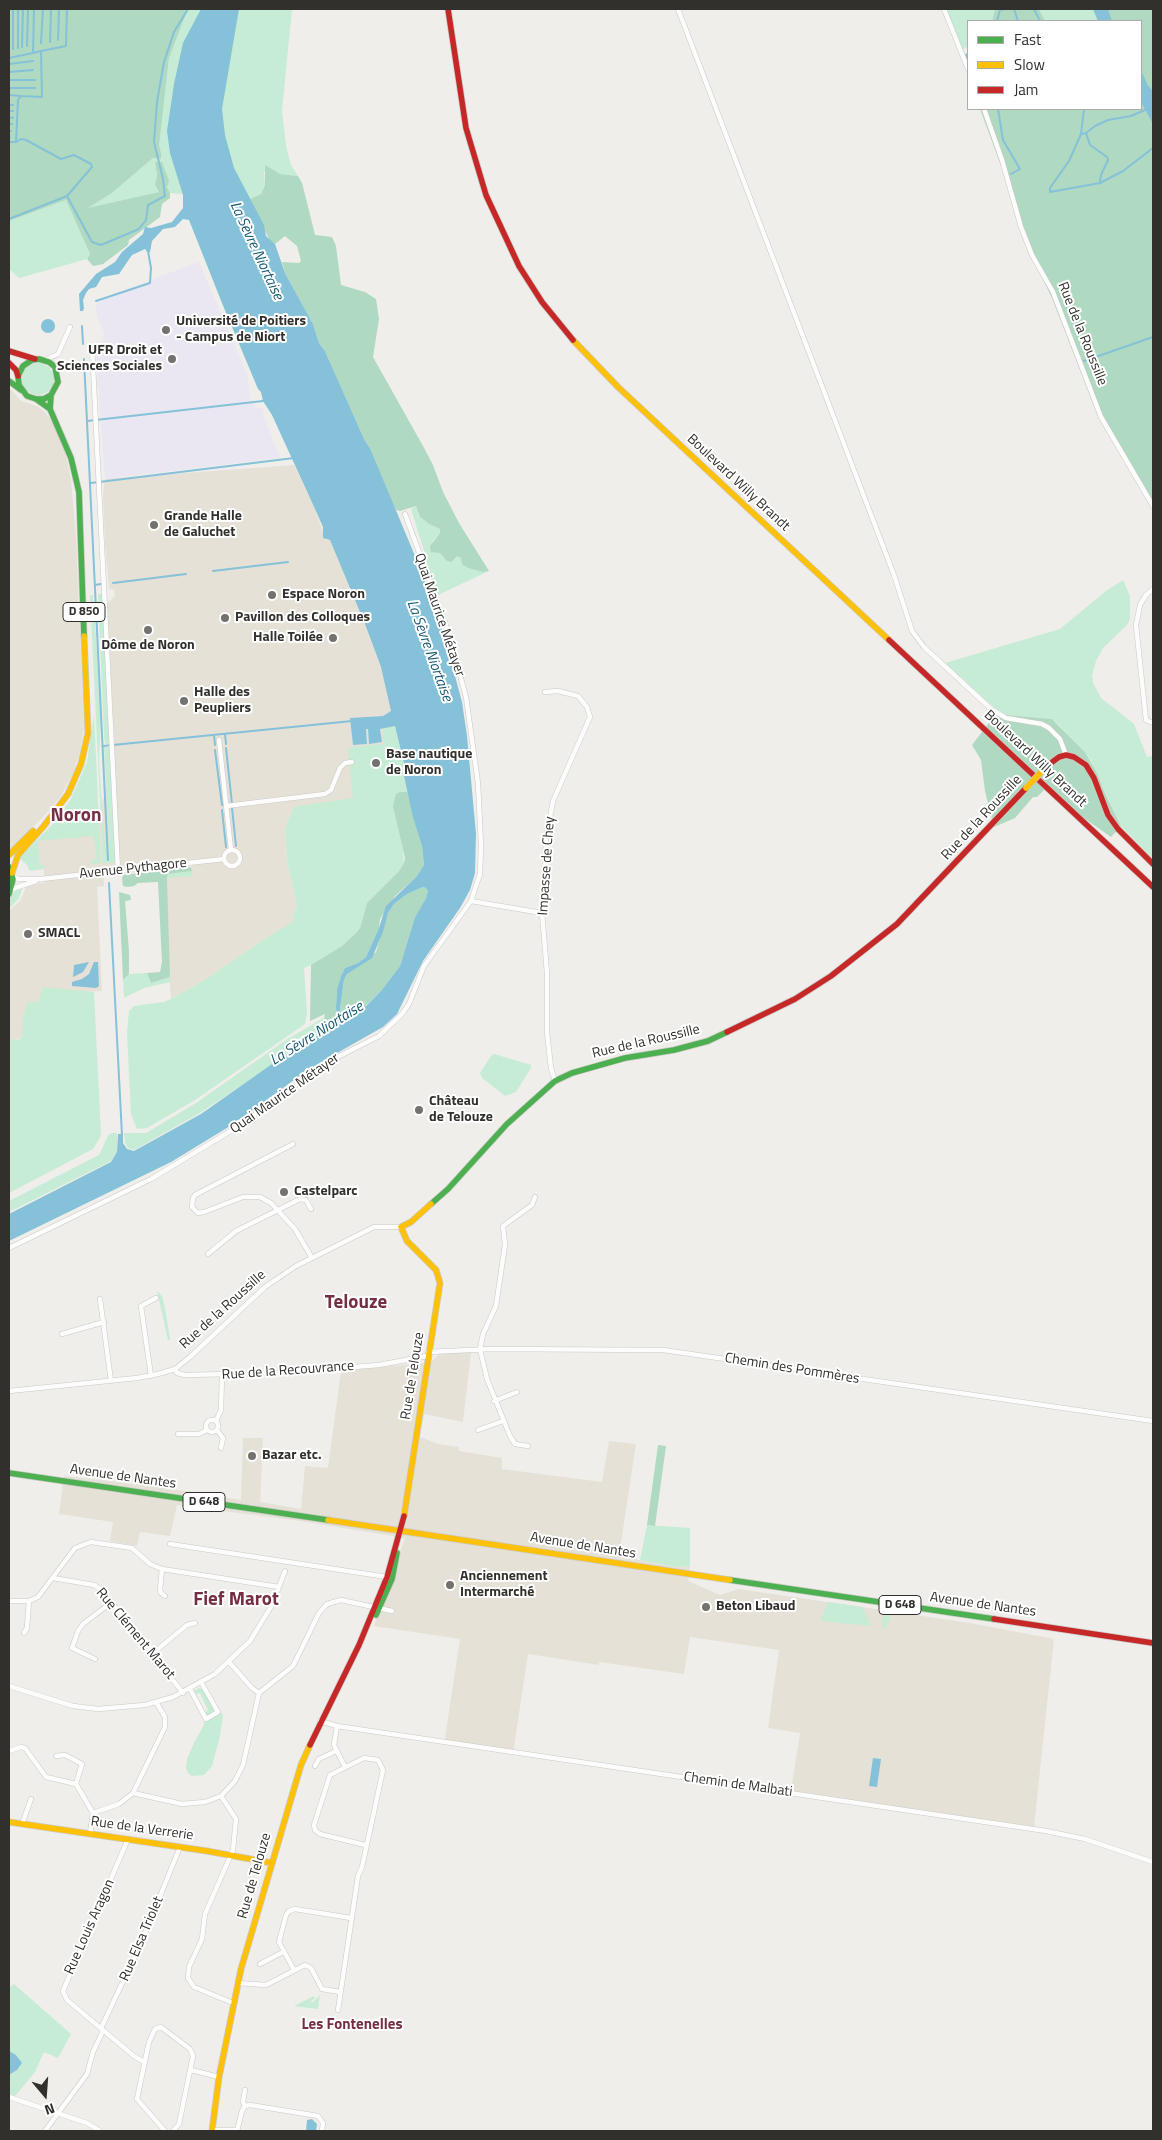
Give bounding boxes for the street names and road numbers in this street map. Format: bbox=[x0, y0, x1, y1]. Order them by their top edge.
street label: Rue de la Roussille bbox=[1054, 280, 1110, 388]
street label: Boulevard Willy Brandt bbox=[683, 431, 793, 535]
street label: Quai Maurice Métayer bbox=[410, 551, 468, 679]
road number: D 850 bbox=[63, 602, 105, 622]
street label: Boulevard Willy Brandt bbox=[980, 707, 1090, 811]
street label: Rue de la Roussille bbox=[938, 772, 1026, 864]
street label: Impasse de Chey bbox=[535, 816, 559, 916]
street label: Avenue Pythagore bbox=[79, 855, 187, 883]
street label: Rue de la Roussille bbox=[591, 1021, 701, 1063]
street label: Quai Maurice Métayer bbox=[227, 1050, 343, 1138]
street label: Rue de la Roussille bbox=[177, 1267, 269, 1353]
street label: Rue de Telouze bbox=[398, 1331, 428, 1421]
street label: Chemin des Pommères bbox=[724, 1350, 860, 1388]
street label: Rue de la Recouvrance bbox=[221, 1358, 355, 1384]
street label: Avenue de Nantes bbox=[69, 1461, 177, 1493]
road number: D 648 bbox=[183, 1492, 225, 1511]
street label: Avenue de Nantes bbox=[529, 1529, 637, 1563]
street label: Rue Clément Marot bbox=[92, 1585, 178, 1683]
street label: Avenue de Nantes bbox=[929, 1589, 1037, 1621]
road number: D 648 bbox=[879, 1596, 921, 1614]
street label: Chemin de Malbati bbox=[683, 1769, 793, 1801]
street label: Rue de la Verrerie bbox=[90, 1813, 194, 1845]
street label: Rue de Telouze bbox=[235, 1831, 275, 1921]
street label: Rue Louis Aragon bbox=[61, 1877, 119, 1977]
street label: Rue Elsa Triolet bbox=[117, 1894, 167, 1984]

